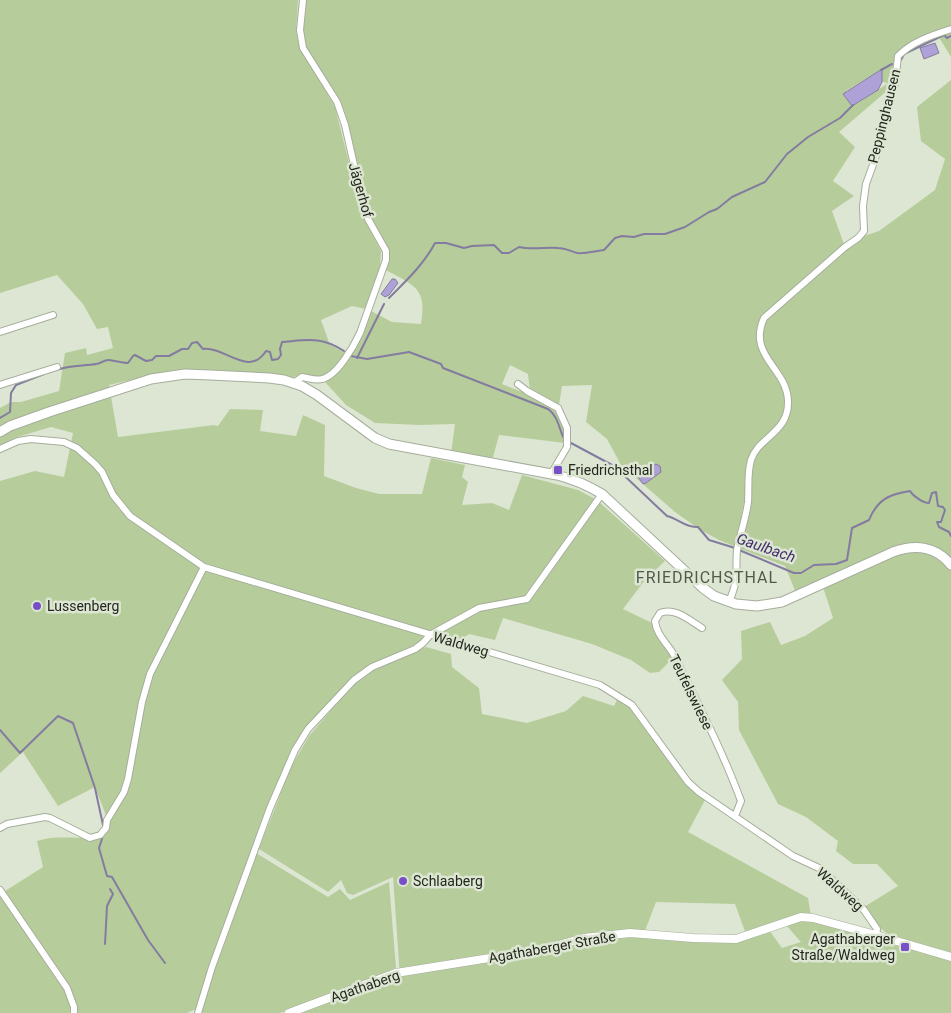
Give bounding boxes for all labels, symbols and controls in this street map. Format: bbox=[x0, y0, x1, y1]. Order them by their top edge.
street label: Peppinghausen bbox=[865, 67, 903, 165]
street label: Jägerhof bbox=[346, 161, 376, 219]
place label: Friedrichsthal bbox=[568, 462, 653, 478]
marker: Friedrichsthal bbox=[552, 464, 564, 476]
water label: Gaulbach bbox=[734, 530, 798, 566]
district label: FRIEDRICHSTHAL bbox=[636, 568, 778, 587]
place label: Lussenberg bbox=[47, 598, 119, 614]
marker: Lussenberg bbox=[31, 600, 43, 612]
street label: Waldweg bbox=[431, 628, 491, 660]
street label: Teufelswiese bbox=[666, 652, 716, 732]
street label: Waldweg bbox=[813, 864, 867, 914]
place label: Schlaaberg bbox=[413, 873, 483, 889]
marker: Schlaaberg bbox=[397, 875, 409, 887]
street label: Agathaberger Straße bbox=[487, 928, 617, 966]
place label: Agathaberger Straße/Waldweg bbox=[792, 931, 895, 963]
marker: Agathaberger Straße/Waldweg bbox=[899, 941, 911, 953]
street label: Agathaberg bbox=[328, 967, 402, 1005]

